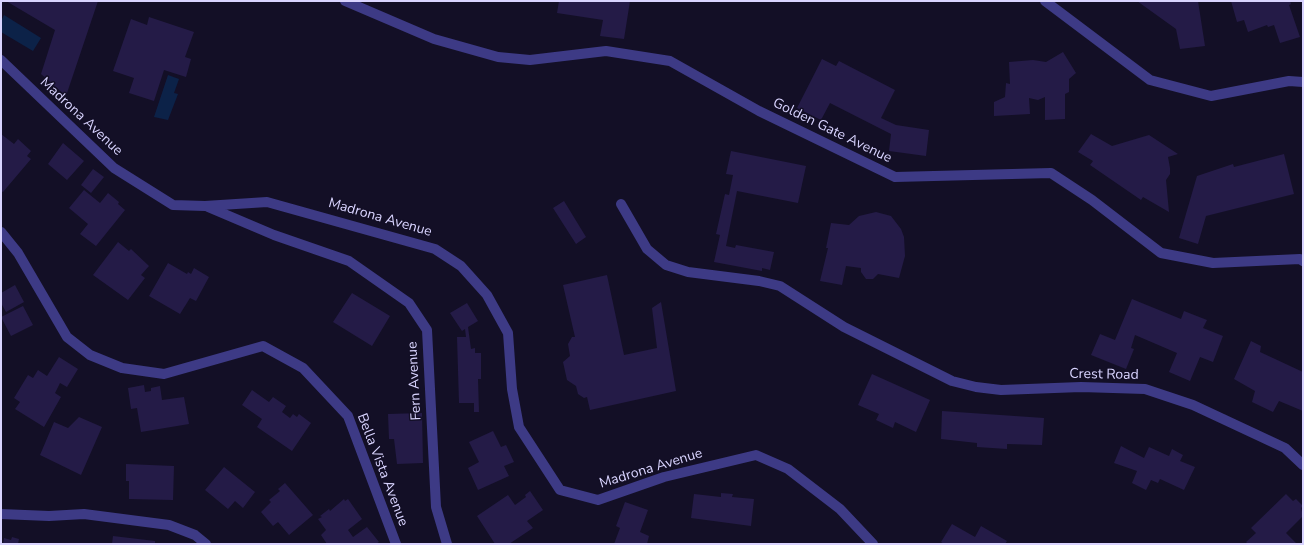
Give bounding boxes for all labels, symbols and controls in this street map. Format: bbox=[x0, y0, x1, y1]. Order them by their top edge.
street label: Madrona Avenue bbox=[36, 74, 126, 160]
street label: Golden Gate Avenue bbox=[770, 95, 894, 167]
street label: Madrona Avenue bbox=[326, 195, 434, 241]
street label: Fern Avenue bbox=[405, 341, 425, 421]
street label: Crest Road bbox=[1069, 366, 1139, 384]
street label: Bella Vista Avenue bbox=[353, 411, 411, 529]
street label: Madrona Avenue bbox=[597, 445, 705, 493]

